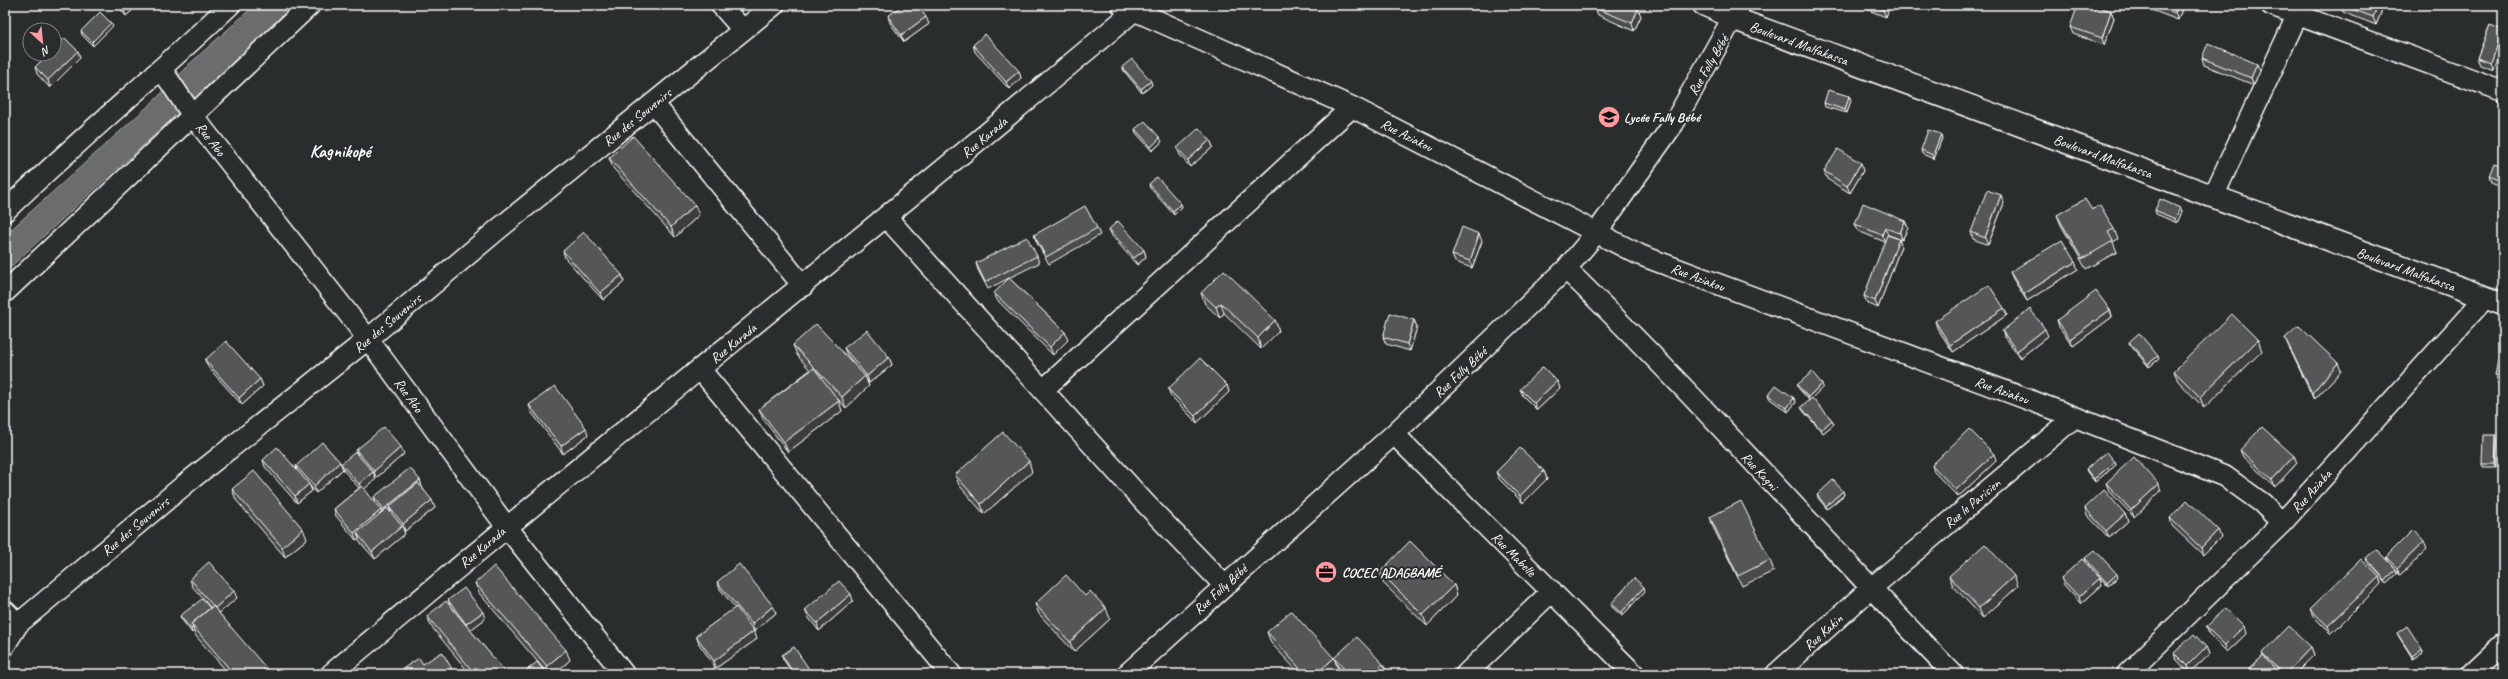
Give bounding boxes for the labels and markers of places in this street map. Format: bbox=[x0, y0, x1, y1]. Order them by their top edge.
school or university icon: Lycée Fally Bébé bbox=[1596, 104, 1622, 130]
place label: Lycée Fally Bébé bbox=[1624, 109, 1702, 126]
office icon: COCEC ADAGBAMÉ bbox=[1313, 559, 1339, 585]
place label: COCEC ADAGBAMÉ bbox=[1342, 564, 1444, 581]

